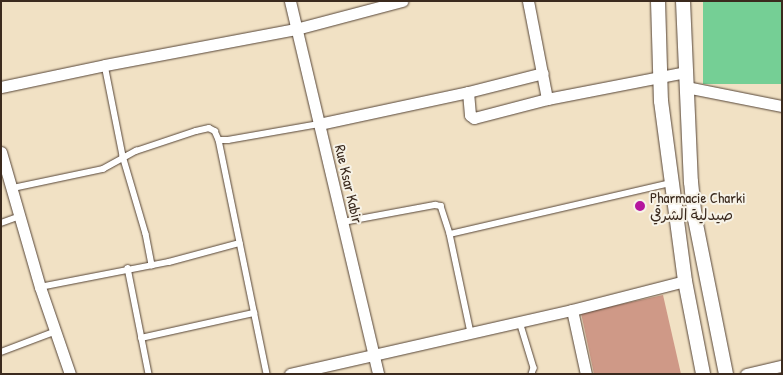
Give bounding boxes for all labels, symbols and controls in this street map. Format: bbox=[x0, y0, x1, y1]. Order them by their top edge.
street label: Rue Ksar Kabir bbox=[331, 143, 367, 225]
place label: Pharmacie Charki صيدلية الشرقي bbox=[650, 188, 746, 223]
marker: Pharmacie Charki صيدلية الشرقي bbox=[634, 200, 646, 212]

